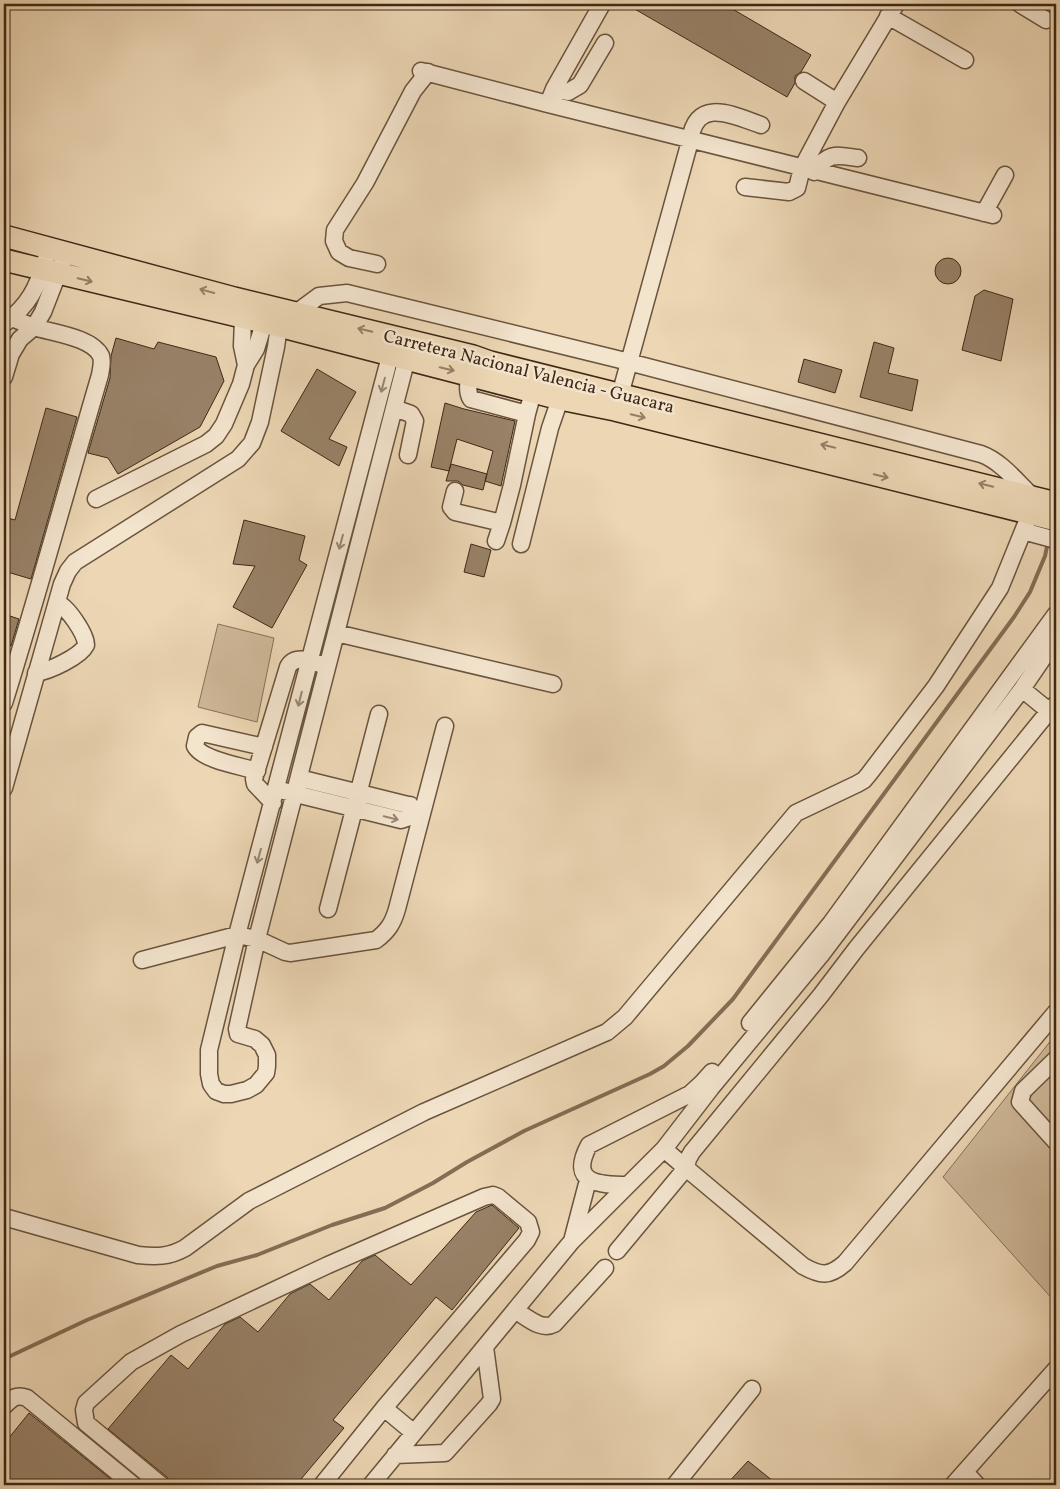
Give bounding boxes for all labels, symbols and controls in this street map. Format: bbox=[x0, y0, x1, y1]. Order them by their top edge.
one-way arrow bbox=[76, 276, 92, 285]
one-way arrow bbox=[200, 285, 216, 295]
street label: Carretera Nacional Valencia - Guacara bbox=[380, 324, 677, 421]
one-way arrow bbox=[357, 325, 373, 334]
one-way arrow bbox=[438, 365, 454, 374]
one-way arrow bbox=[378, 376, 387, 392]
one-way arrow bbox=[630, 412, 646, 421]
one-way arrow bbox=[820, 441, 836, 450]
one-way arrow bbox=[873, 472, 889, 481]
one-way arrow bbox=[978, 480, 994, 489]
one-way arrow bbox=[336, 534, 346, 550]
one-way arrow bbox=[295, 691, 304, 707]
one-way arrow bbox=[382, 814, 398, 823]
one-way arrow bbox=[253, 848, 263, 864]

